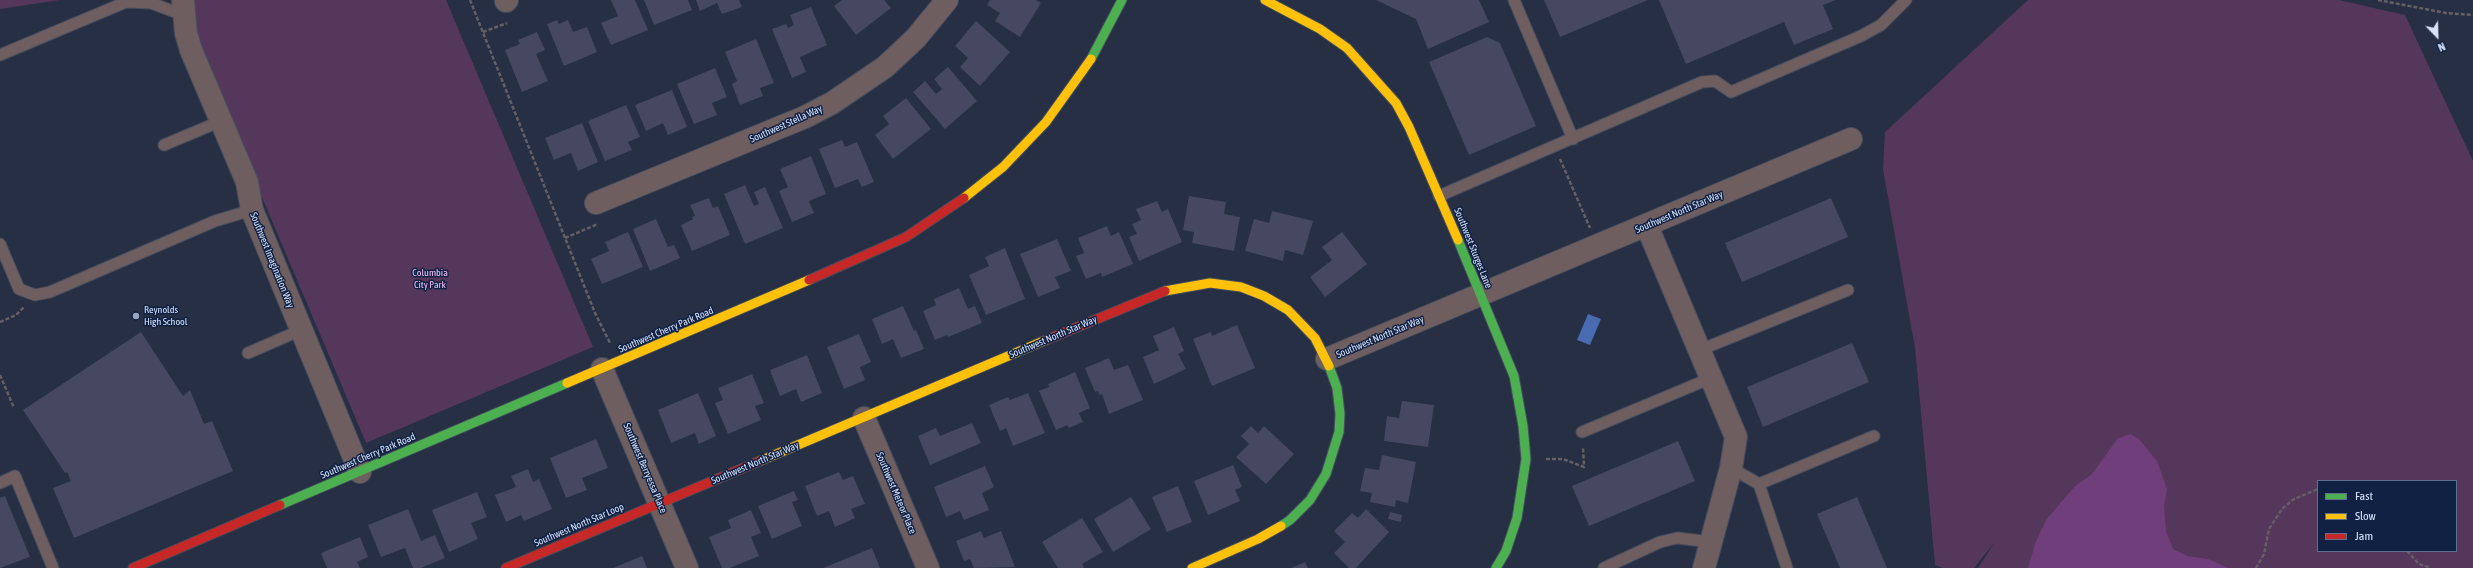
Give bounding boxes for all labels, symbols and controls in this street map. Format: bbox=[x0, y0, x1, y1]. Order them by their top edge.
north arrow bbox=[2417, 16, 2457, 56]
text: N bbox=[2436, 40, 2447, 54]
street label: Southwest Stella Way bbox=[748, 103, 824, 145]
street label: Southwest North Star Way bbox=[1633, 188, 1725, 236]
street label: Southwest Sturges Lane bbox=[1451, 206, 1495, 290]
street label: Southwest Imagination Way bbox=[247, 210, 297, 310]
park label: Columbia City Park bbox=[412, 267, 448, 290]
place label: Reynolds High School bbox=[144, 304, 187, 328]
street label: Southwest Cherry Park Road bbox=[617, 305, 715, 355]
marker: Reynolds High School bbox=[131, 311, 141, 321]
street label: Southwest North Star Way bbox=[1007, 313, 1099, 361]
street label: Southwest North Star Way bbox=[1334, 313, 1426, 361]
street label: Southwest Berryessa Place bbox=[621, 421, 669, 515]
street label: Southwest Cherry Park Road bbox=[319, 431, 417, 481]
street label: Southwest North Star Way bbox=[709, 439, 801, 487]
street label: Southwest Meteor Place bbox=[873, 450, 919, 536]
legend bbox=[2317, 480, 2457, 552]
text: Fast bbox=[2355, 489, 2373, 503]
street label: Southwest North Star Loop bbox=[532, 501, 626, 549]
text: Slow bbox=[2355, 509, 2376, 523]
text: Jam bbox=[2355, 529, 2373, 543]

